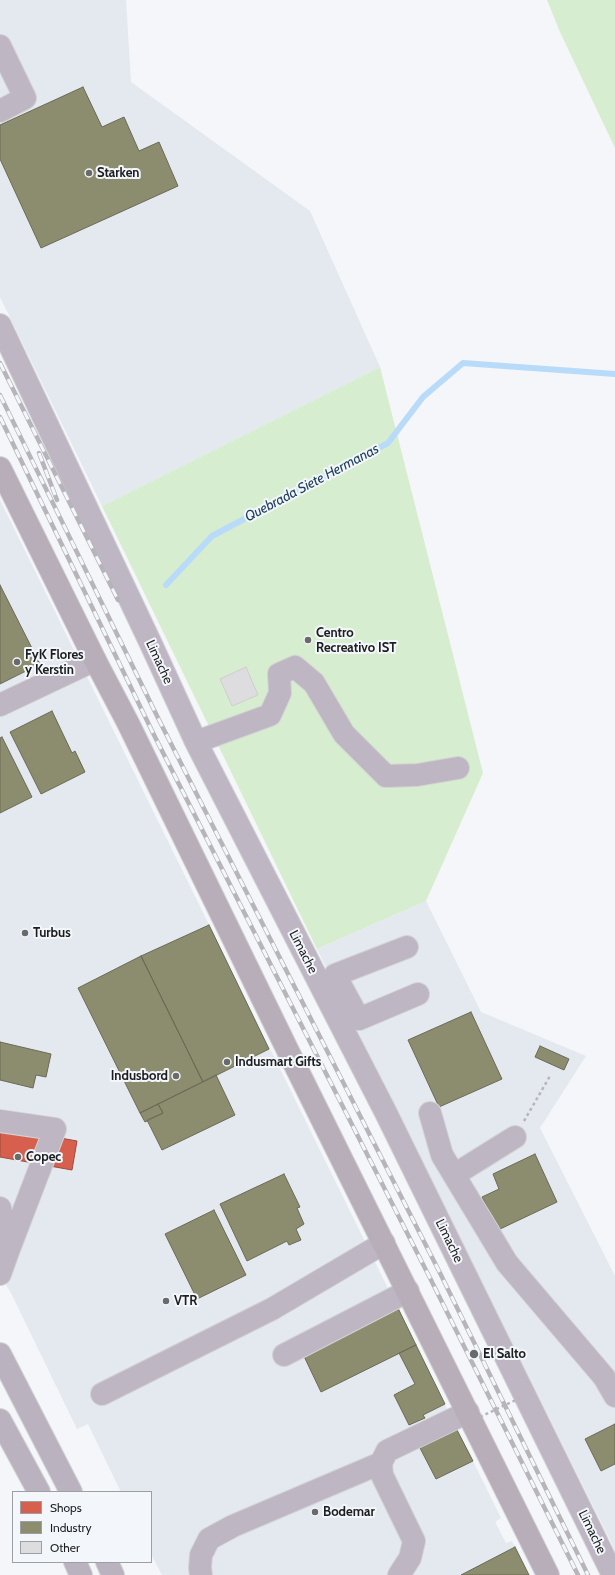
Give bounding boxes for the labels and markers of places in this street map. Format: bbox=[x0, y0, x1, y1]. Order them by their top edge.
place label: Starken bbox=[97, 165, 140, 181]
marker: Starken bbox=[84, 168, 94, 178]
place label: Centro Recreativo IST bbox=[316, 625, 396, 656]
marker: Centro Recreativo IST bbox=[303, 635, 313, 645]
place label: FyK Flores y Kerstin bbox=[25, 647, 84, 678]
marker: FyK Flores y Kerstin bbox=[12, 657, 22, 667]
place label: Turbus bbox=[33, 925, 71, 941]
marker: Turbus bbox=[20, 928, 30, 938]
place label: Indusmart Gifts bbox=[235, 1054, 321, 1070]
marker: Indusmart Gifts bbox=[222, 1057, 232, 1067]
place label: Indusbord bbox=[111, 1068, 168, 1084]
marker: Indusbord bbox=[171, 1071, 181, 1081]
place label: Copec bbox=[26, 1149, 61, 1165]
marker: Copec bbox=[13, 1152, 23, 1162]
place label: VTR bbox=[174, 1293, 197, 1309]
marker: VTR bbox=[161, 1296, 171, 1306]
place label: El Salto bbox=[483, 1346, 526, 1362]
marker: El Salto bbox=[468, 1348, 480, 1360]
place label: Bodemar bbox=[323, 1504, 375, 1520]
marker: Bodemar bbox=[310, 1507, 320, 1517]

